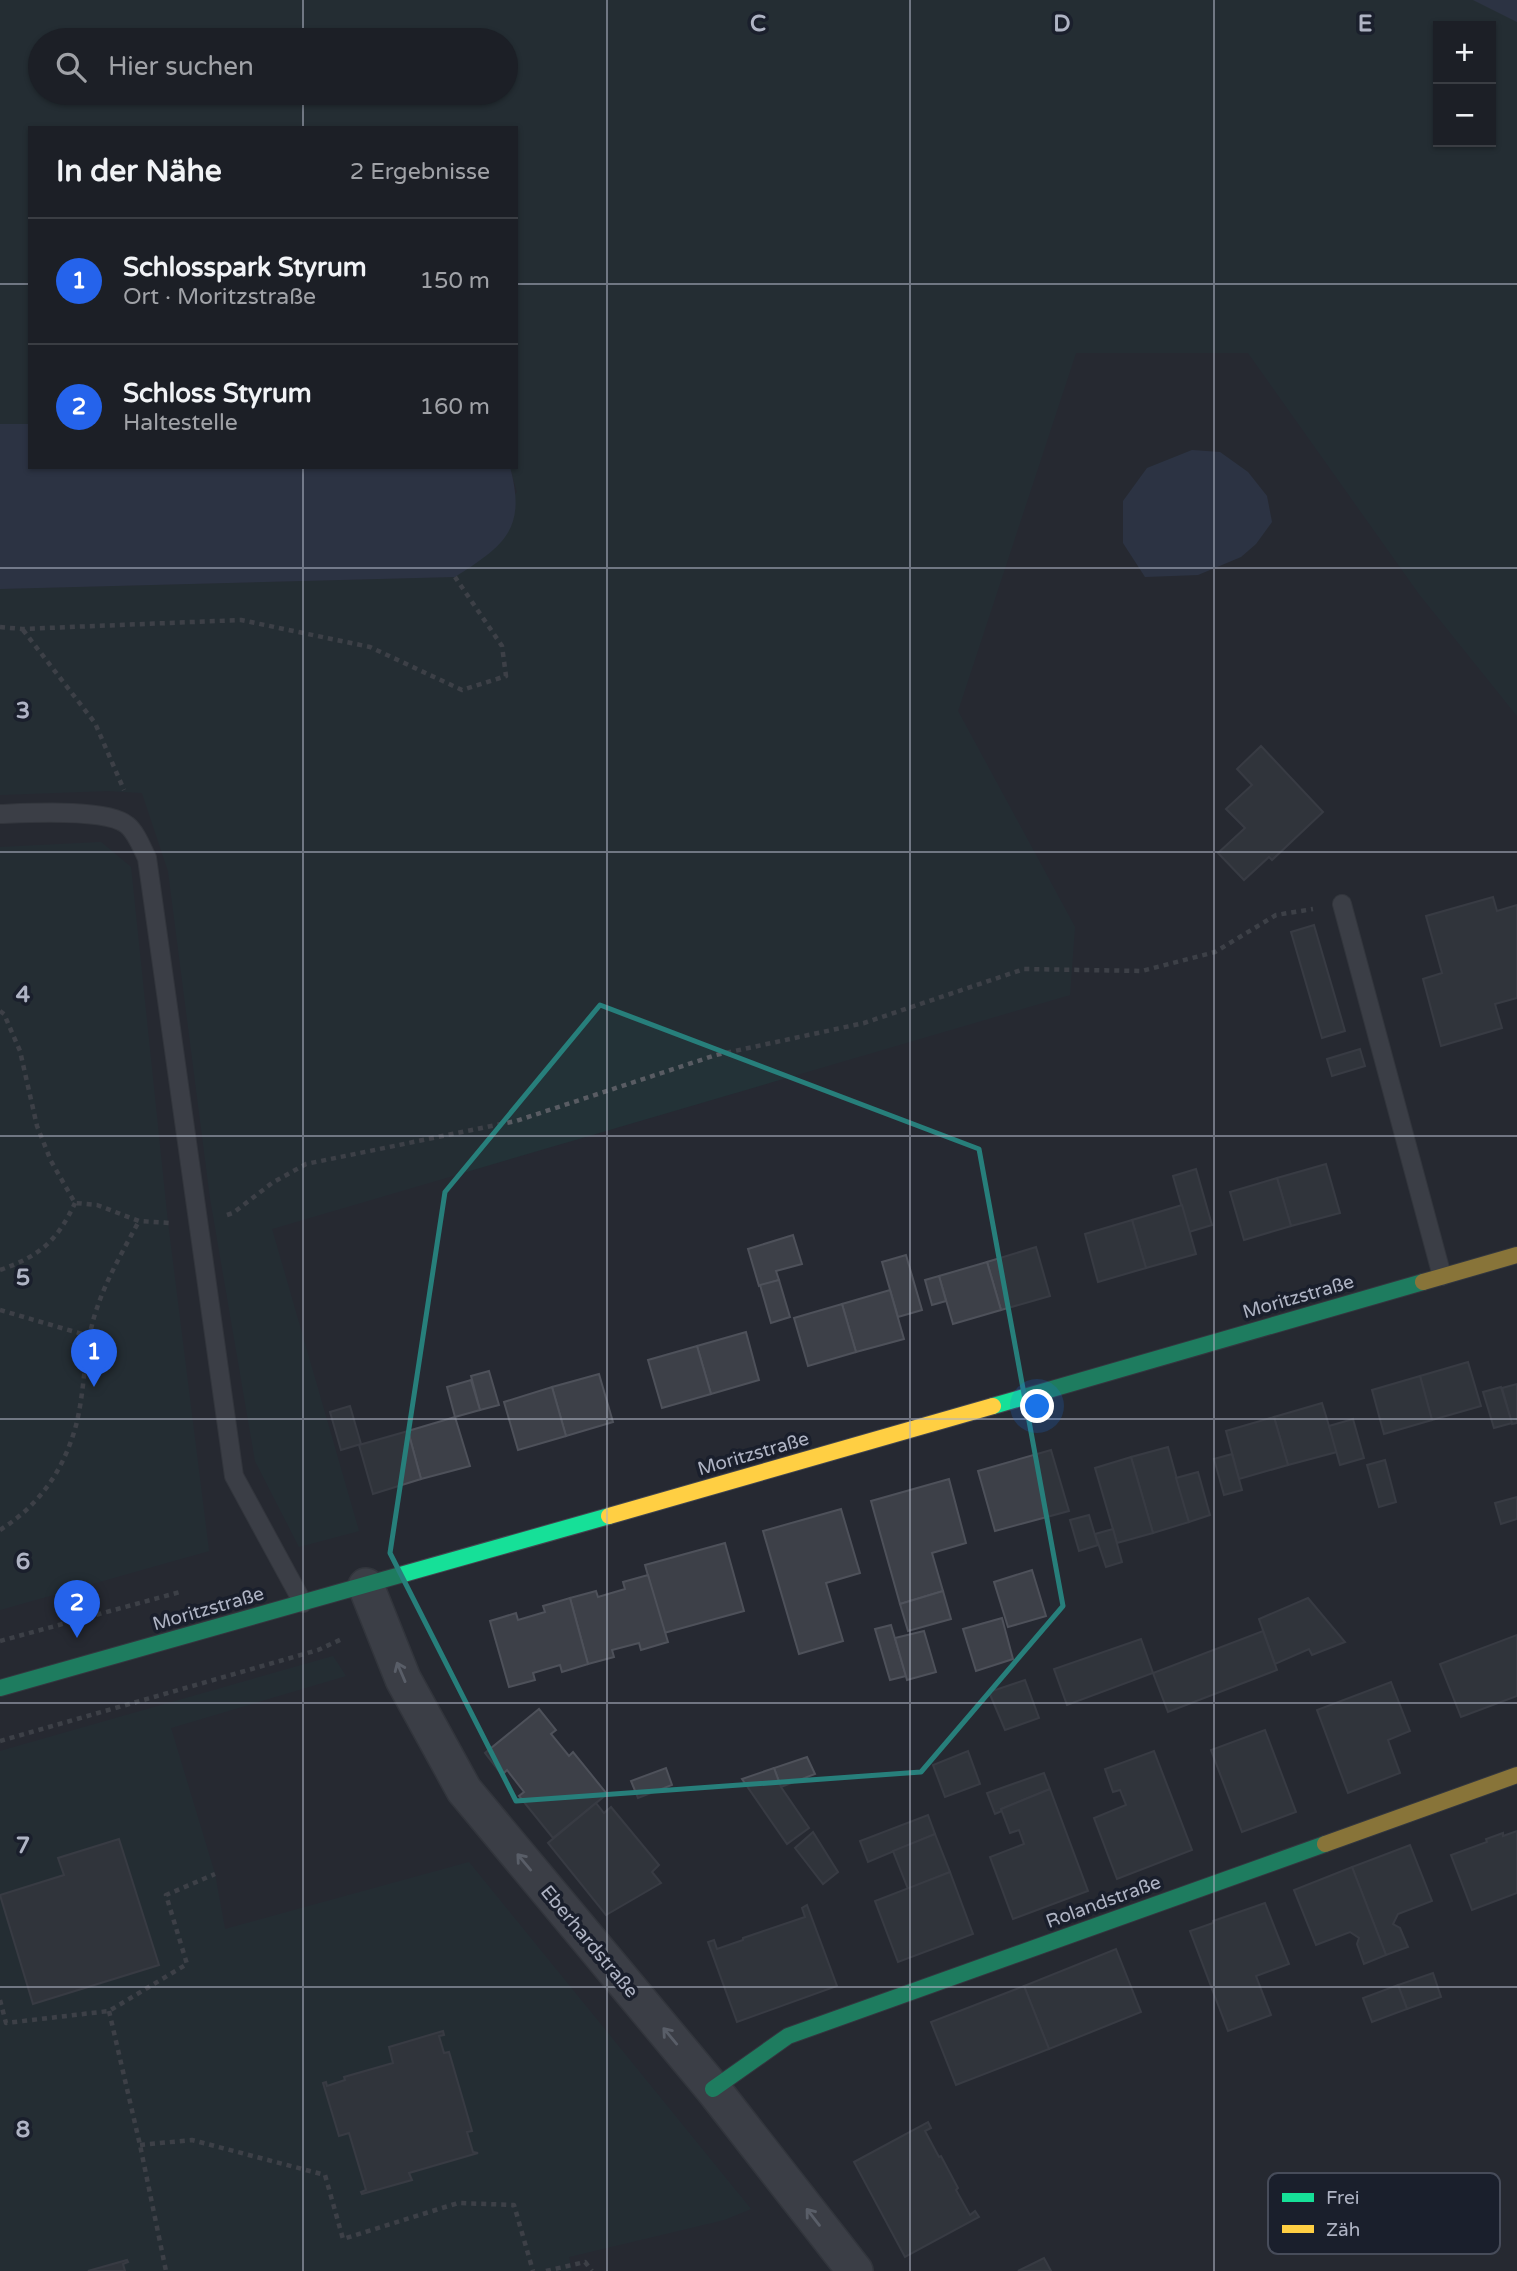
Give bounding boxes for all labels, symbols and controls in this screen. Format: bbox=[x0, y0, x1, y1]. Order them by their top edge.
text: C bbox=[750, 10, 766, 38]
text: D bbox=[1053, 10, 1071, 38]
text: E bbox=[1358, 10, 1372, 38]
map controls bbox=[1433, 21, 1496, 147]
button: + bbox=[1433, 21, 1496, 84]
search box bbox=[28, 28, 518, 105]
icon: search bbox=[52, 48, 90, 86]
text: Hier suchen bbox=[108, 51, 254, 82]
button: − bbox=[1433, 84, 1496, 147]
text: In der Nähe bbox=[56, 153, 222, 190]
text: 2 Ergebnisse bbox=[350, 158, 490, 186]
text: Schlosspark Styrum bbox=[123, 252, 367, 283]
text: 1 bbox=[72, 267, 86, 295]
text: 150 m bbox=[420, 267, 490, 295]
text: Ort · Moritzstraße bbox=[123, 283, 316, 311]
text: Schloss Styrum bbox=[123, 378, 312, 409]
text: 2 bbox=[72, 393, 86, 421]
text: 160 m bbox=[420, 393, 490, 421]
text: Haltestelle bbox=[123, 409, 238, 437]
text: 3 bbox=[16, 697, 30, 725]
text: 4 bbox=[16, 981, 31, 1009]
text: 5 bbox=[16, 1264, 30, 1292]
street label: Moritzstraße bbox=[1240, 1271, 1357, 1323]
pin: 1 bbox=[71, 1329, 117, 1387]
your location bbox=[1020, 1389, 1054, 1423]
street label: Moritzstraße bbox=[695, 1428, 812, 1480]
text: 6 bbox=[16, 1548, 30, 1576]
pin: 2 bbox=[54, 1580, 100, 1638]
street label: Moritzstraße bbox=[150, 1583, 267, 1635]
one-way arrow bbox=[394, 1661, 407, 1683]
text: 7 bbox=[16, 1832, 30, 1860]
one-way arrow bbox=[516, 1853, 532, 1871]
street label: Rolandstraße bbox=[1043, 1871, 1164, 1933]
street label: Eberhardstraße bbox=[536, 1881, 643, 2002]
one-way arrow bbox=[662, 2028, 677, 2046]
text: 8 bbox=[16, 2116, 30, 2144]
legend bbox=[1268, 2173, 1500, 2254]
text: Frei bbox=[1326, 2187, 1360, 2209]
one-way arrow bbox=[806, 2208, 821, 2227]
text: Zäh bbox=[1326, 2219, 1360, 2241]

